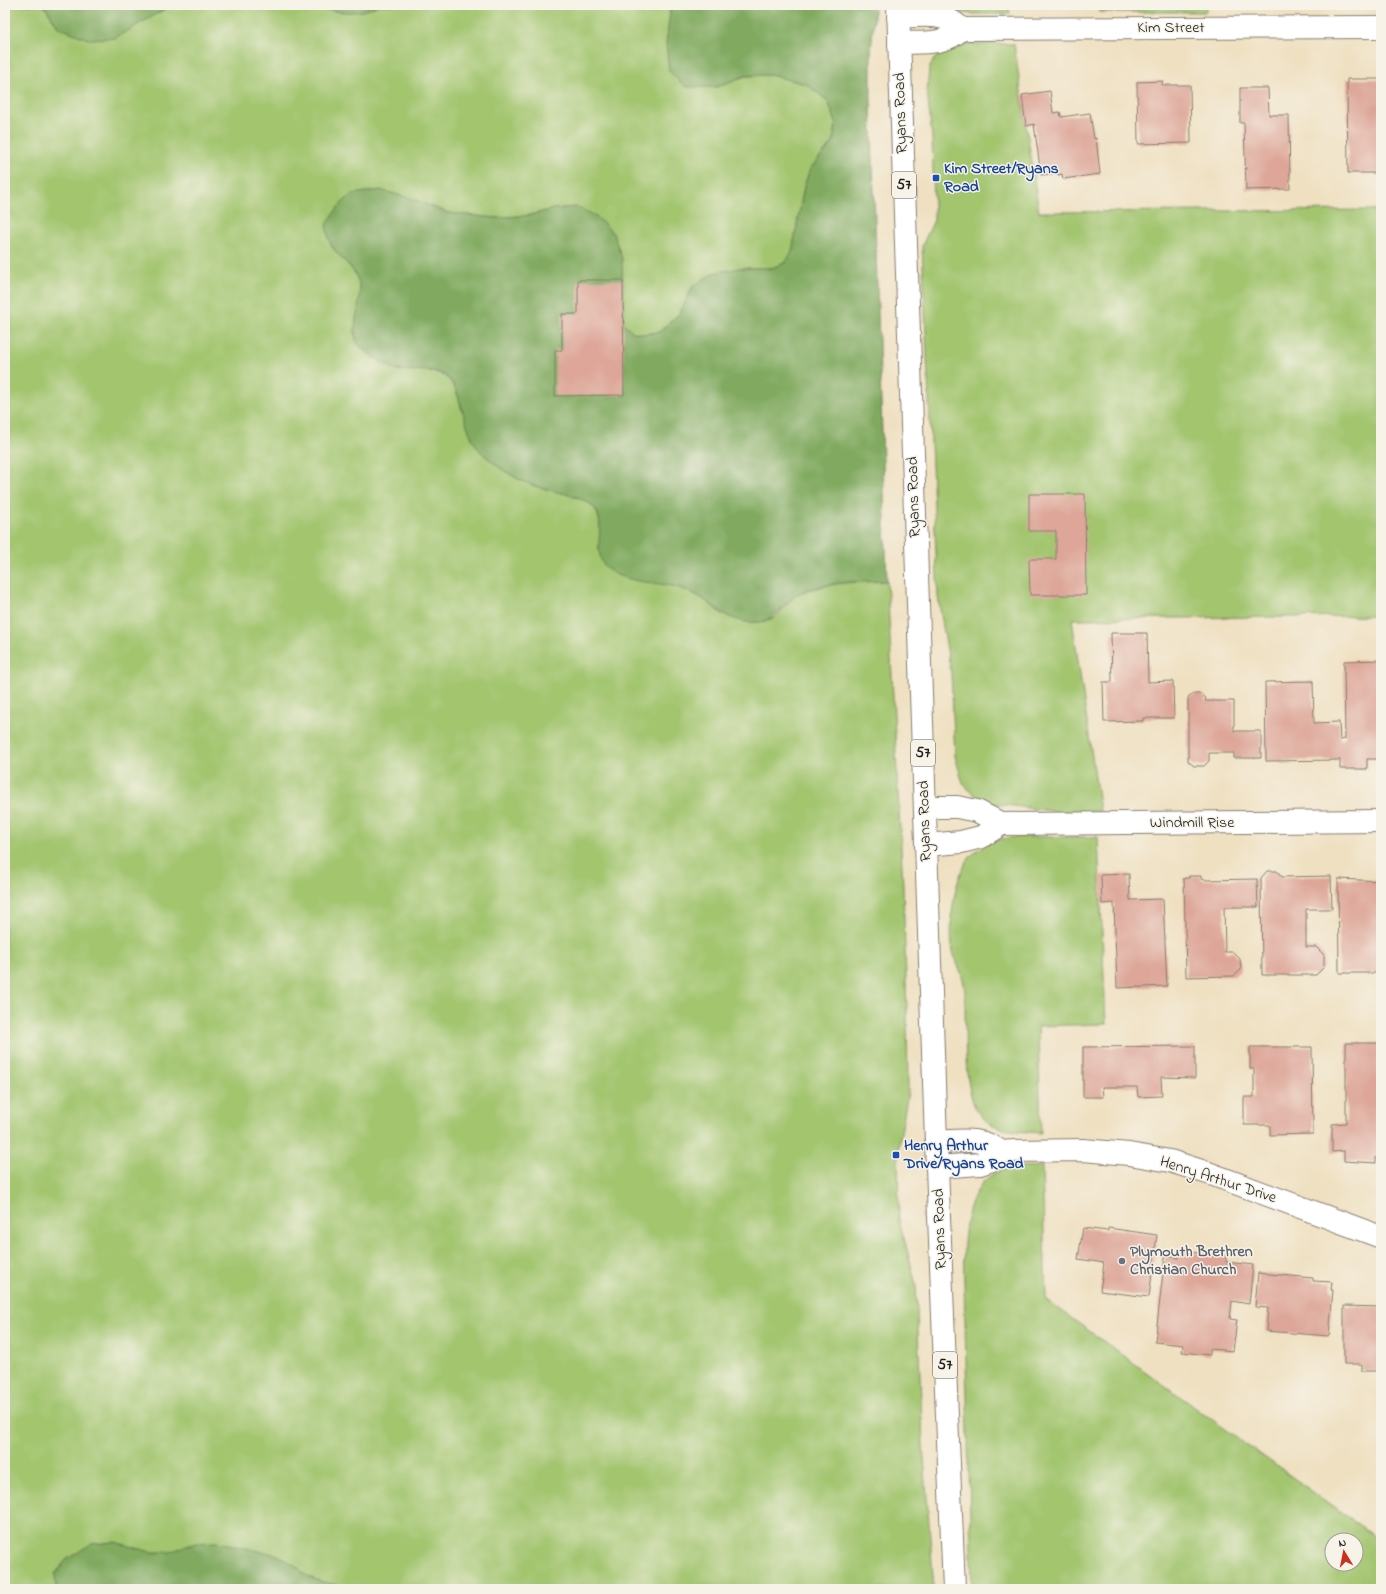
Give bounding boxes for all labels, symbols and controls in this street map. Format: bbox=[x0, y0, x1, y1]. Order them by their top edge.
street label: Kim Street bbox=[1137, 16, 1205, 40]
street label: Ryans Road bbox=[888, 72, 914, 154]
place label: Kim Street/Ryans Road bbox=[943, 157, 1059, 199]
road number: 57 bbox=[892, 172, 916, 198]
marker: Kim Street/Ryans Road bbox=[931, 173, 941, 183]
street label: Ryans Road bbox=[901, 456, 927, 538]
road number: 57 bbox=[911, 740, 935, 766]
street label: Ryans Road bbox=[912, 780, 938, 862]
street label: Windmill Rise bbox=[1150, 811, 1235, 835]
place label: Henry Arthur Drive/Ryans Road bbox=[903, 1134, 1024, 1177]
marker: Henry Arthur Drive/Ryans Road bbox=[891, 1150, 901, 1160]
street label: Henry Arthur Drive bbox=[1157, 1150, 1280, 1210]
street label: Ryans Road bbox=[927, 1188, 953, 1270]
place label: Plymouth Brethren Christian Church bbox=[1130, 1240, 1253, 1282]
marker: Plymouth Brethren Christian Church bbox=[1117, 1256, 1127, 1266]
road number: 57 bbox=[933, 1352, 957, 1378]
north arrow bbox=[1324, 1532, 1364, 1572]
text: N bbox=[1337, 1535, 1347, 1552]

